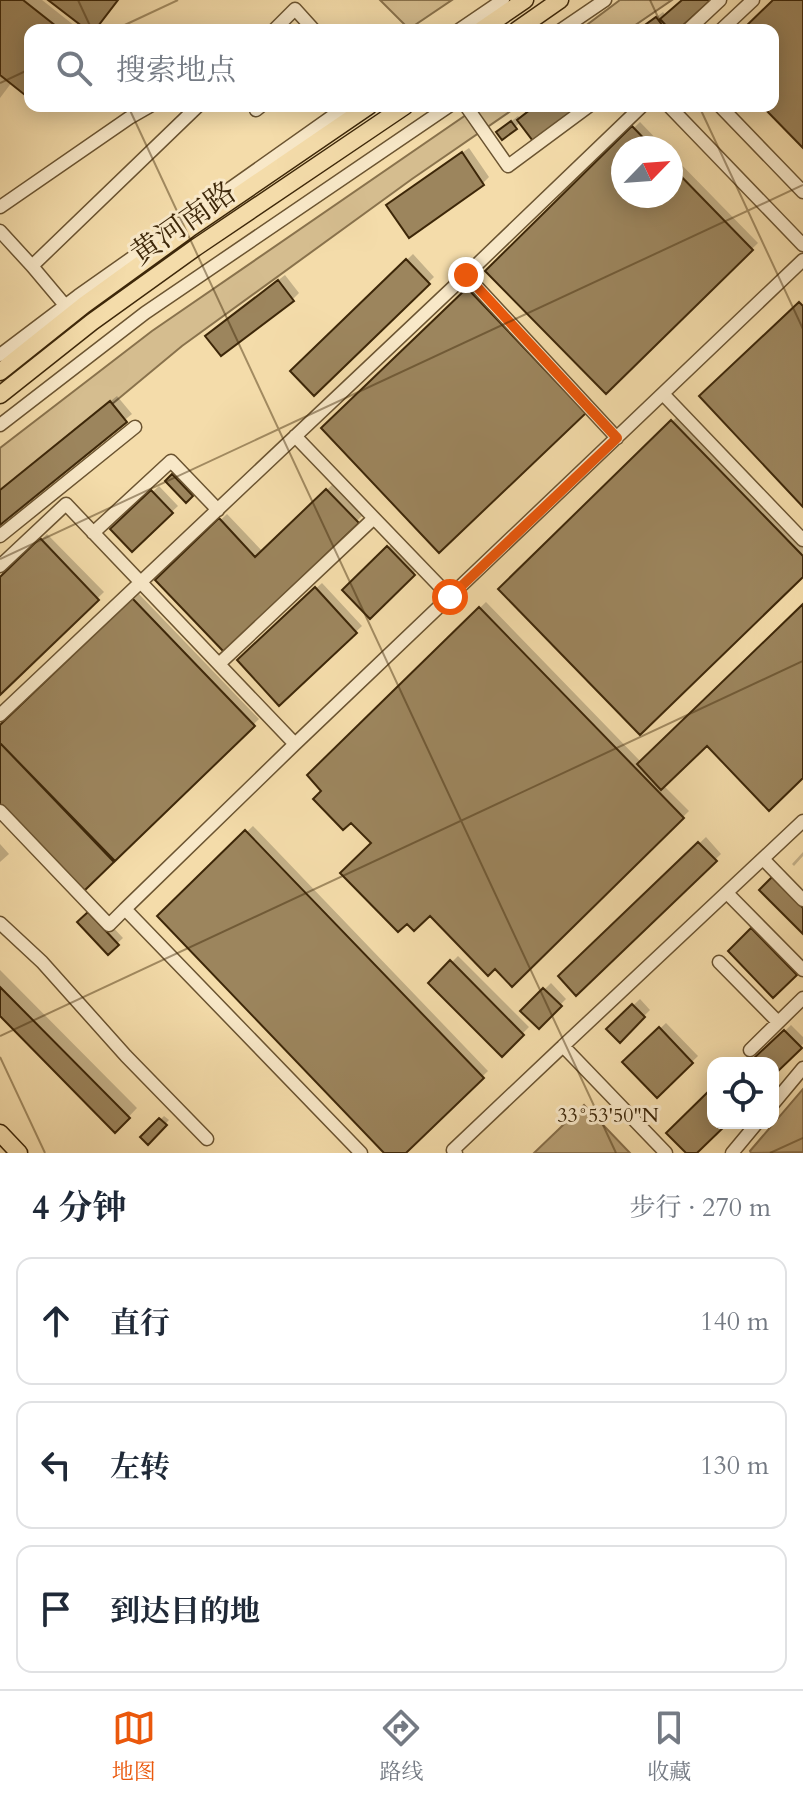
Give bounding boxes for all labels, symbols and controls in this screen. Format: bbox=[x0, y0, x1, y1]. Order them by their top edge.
search box bbox=[24, 24, 779, 112]
icon: search bbox=[52, 46, 96, 90]
text: 搜索地点 bbox=[116, 50, 236, 91]
north arrow bbox=[611, 136, 683, 208]
street label: 黄河南路 bbox=[122, 172, 244, 275]
route end bbox=[448, 257, 484, 293]
route start bbox=[432, 579, 468, 615]
map controls bbox=[707, 1057, 779, 1129]
button: locate bbox=[707, 1057, 779, 1129]
text: 33°53'50"N bbox=[557, 1102, 659, 1129]
text: 4 分钟 bbox=[32, 1185, 127, 1231]
text: 步行 · 270 m bbox=[630, 1190, 771, 1225]
icon: ahead bbox=[34, 1299, 78, 1343]
text: 直行 bbox=[110, 1303, 170, 1344]
text: 140 m bbox=[700, 1304, 769, 1339]
icon: left bbox=[34, 1443, 78, 1487]
text: 左转 bbox=[110, 1447, 170, 1488]
text: 130 m bbox=[700, 1448, 769, 1483]
icon: arrive bbox=[34, 1587, 78, 1631]
text: 到达目的地 bbox=[110, 1591, 260, 1632]
tab: 地图 bbox=[112, 1706, 156, 1787]
tab: 路线 bbox=[379, 1706, 423, 1787]
tab: 收藏 bbox=[647, 1706, 691, 1787]

